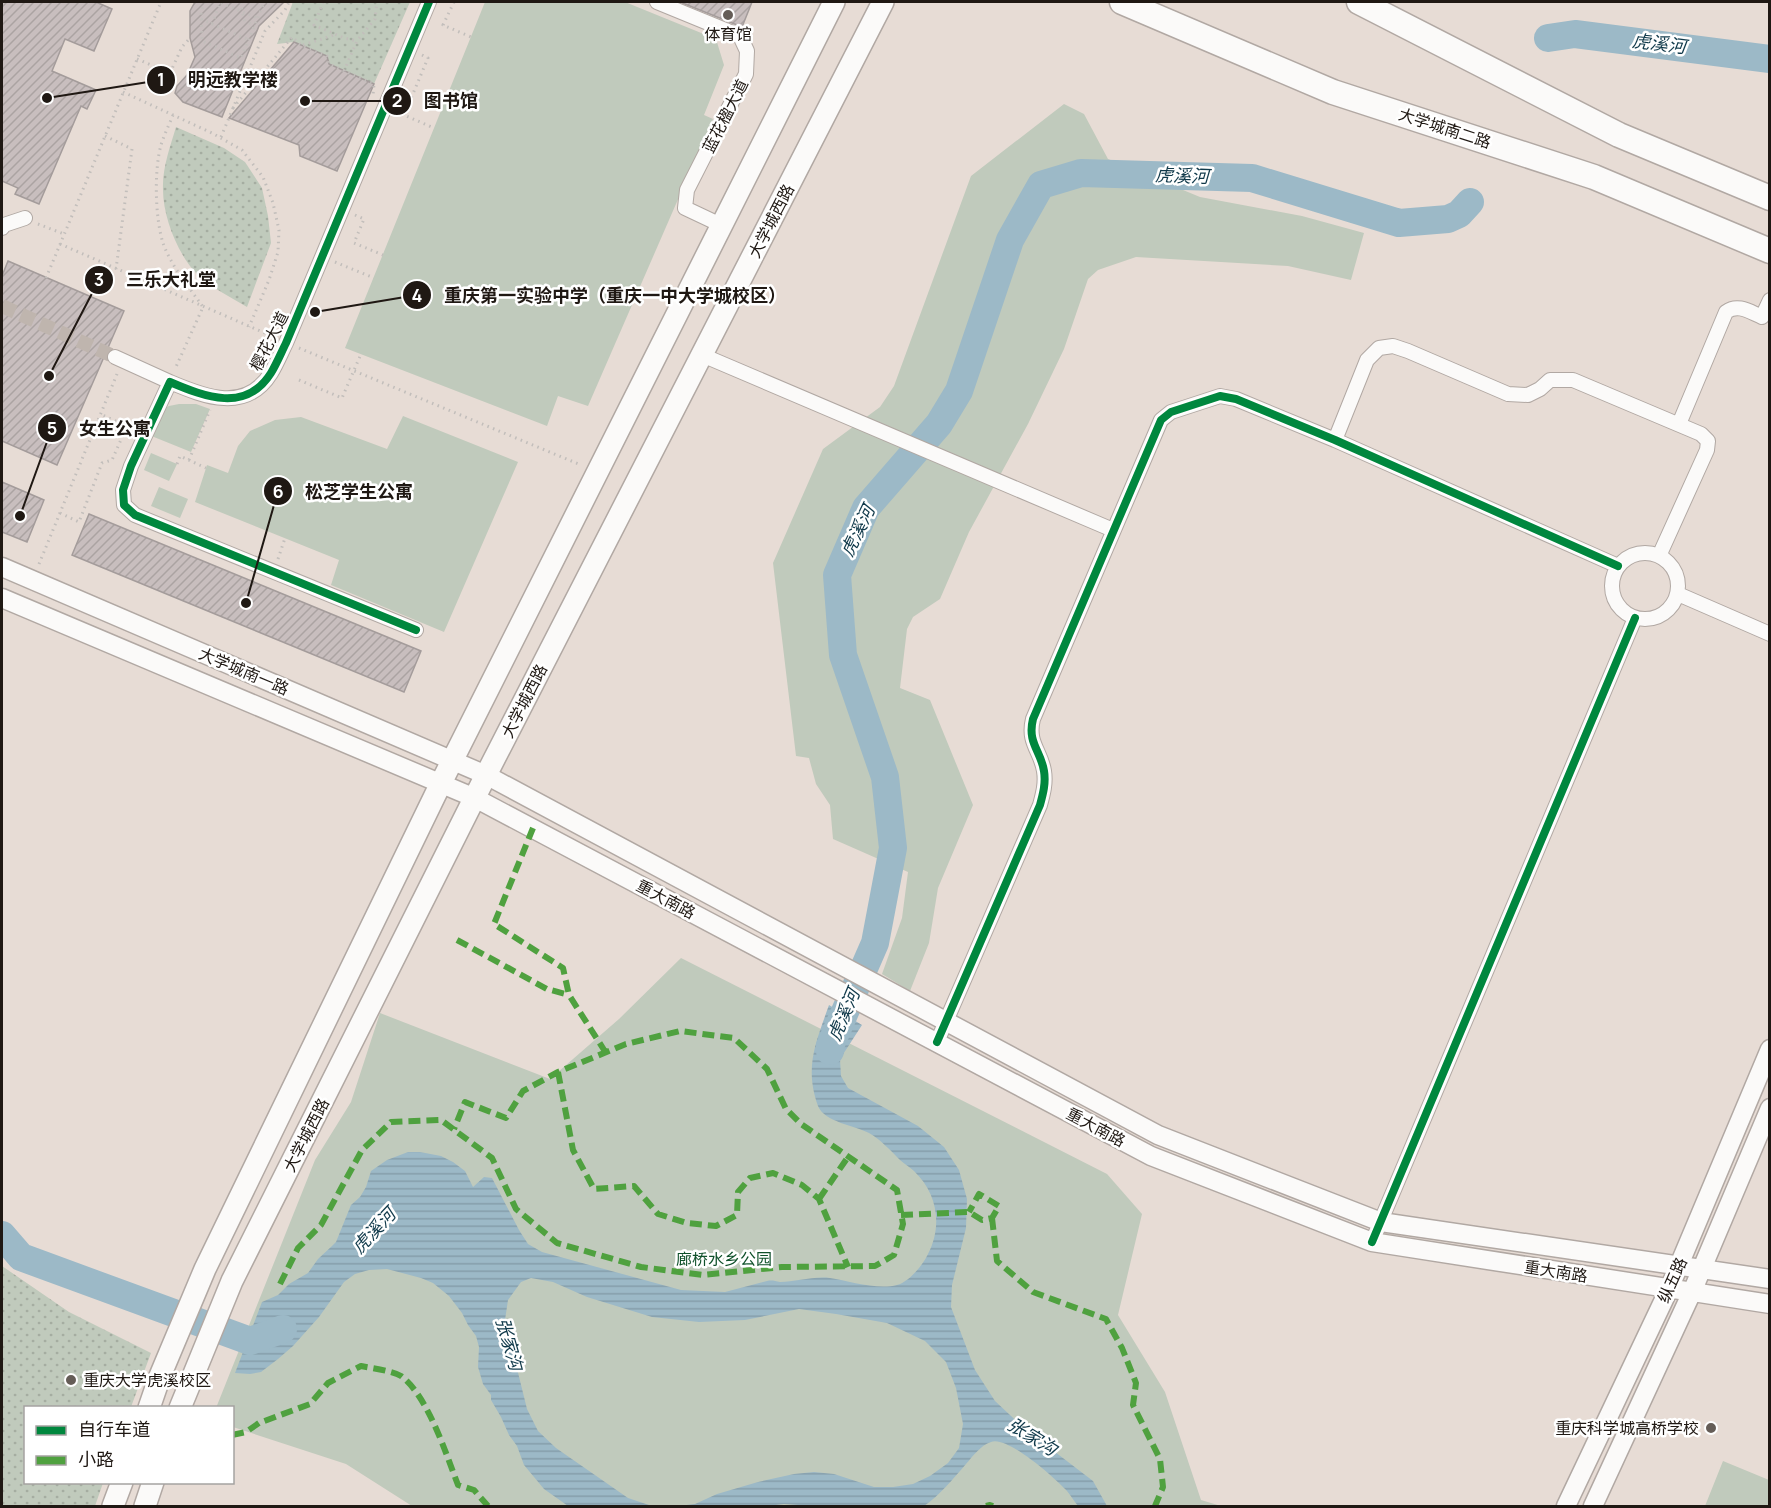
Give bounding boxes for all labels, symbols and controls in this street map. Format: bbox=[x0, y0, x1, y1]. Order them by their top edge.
marker: 体育馆 bbox=[721, 8, 735, 22]
place label: 体育馆 bbox=[704, 23, 752, 45]
water label: 虎溪河 bbox=[1631, 28, 1690, 59]
callout: 明远教学楼 bbox=[146, 62, 290, 98]
text: 1 bbox=[157, 67, 165, 91]
text: 明远教学楼 bbox=[188, 67, 278, 91]
street label: 蓝花楹大道 bbox=[697, 75, 753, 157]
callout: 图书馆 bbox=[382, 83, 490, 119]
text: 2 bbox=[392, 88, 402, 112]
text: 图书馆 bbox=[424, 88, 478, 112]
street label: 大学城南二路 bbox=[1396, 103, 1494, 153]
water label: 虎溪河 bbox=[1155, 162, 1212, 188]
street label: 大学城西路 bbox=[743, 180, 799, 262]
callout: 三乐大礼堂 bbox=[84, 262, 228, 298]
text: 3 bbox=[94, 267, 104, 291]
text: 三乐大礼堂 bbox=[126, 267, 216, 291]
callout: 重庆第一实验中学（重庆一中大学城校区） bbox=[402, 277, 798, 313]
text: 4 bbox=[412, 283, 423, 307]
text: 重庆第一实验中学（重庆一中大学城校区） bbox=[444, 283, 786, 307]
street label: 樱花大道 bbox=[245, 307, 293, 375]
callout: 女生公寓 bbox=[37, 410, 163, 446]
text: 5 bbox=[47, 416, 57, 440]
text: 女生公寓 bbox=[79, 416, 151, 440]
callout: 松芝学生公寓 bbox=[263, 473, 425, 509]
text: 6 bbox=[272, 479, 284, 503]
text: 松芝学生公寓 bbox=[305, 479, 413, 503]
water label: 虎溪河 bbox=[834, 498, 881, 560]
street label: 大学城南一路 bbox=[196, 642, 292, 700]
street label: 大学城西路 bbox=[496, 660, 552, 742]
street label: 重大南路 bbox=[633, 874, 699, 924]
water label: 虎溪河 bbox=[821, 982, 866, 1044]
street label: 大学城西路 bbox=[278, 1094, 334, 1176]
street label: 重大南路 bbox=[1063, 1102, 1129, 1152]
water label: 虎溪河 bbox=[346, 1200, 403, 1258]
park label: 廊桥水乡公园 bbox=[676, 1248, 772, 1270]
street label: 纵五路 bbox=[1652, 1254, 1692, 1306]
street label: 重大南路 bbox=[1523, 1255, 1589, 1287]
water label: 张家沟 bbox=[491, 1314, 529, 1375]
place label: 重庆大学虎溪校区 bbox=[83, 1369, 211, 1391]
marker: 重庆大学虎溪校区 bbox=[64, 1373, 78, 1387]
legend bbox=[24, 1406, 234, 1484]
water label: 张家沟 bbox=[1003, 1412, 1063, 1462]
text: 自行车道 bbox=[78, 1417, 150, 1441]
place label: 重庆科学城高桥学校 bbox=[1555, 1417, 1699, 1439]
marker: 重庆科学城高桥学校 bbox=[1704, 1421, 1718, 1435]
text: 小路 bbox=[78, 1447, 114, 1471]

